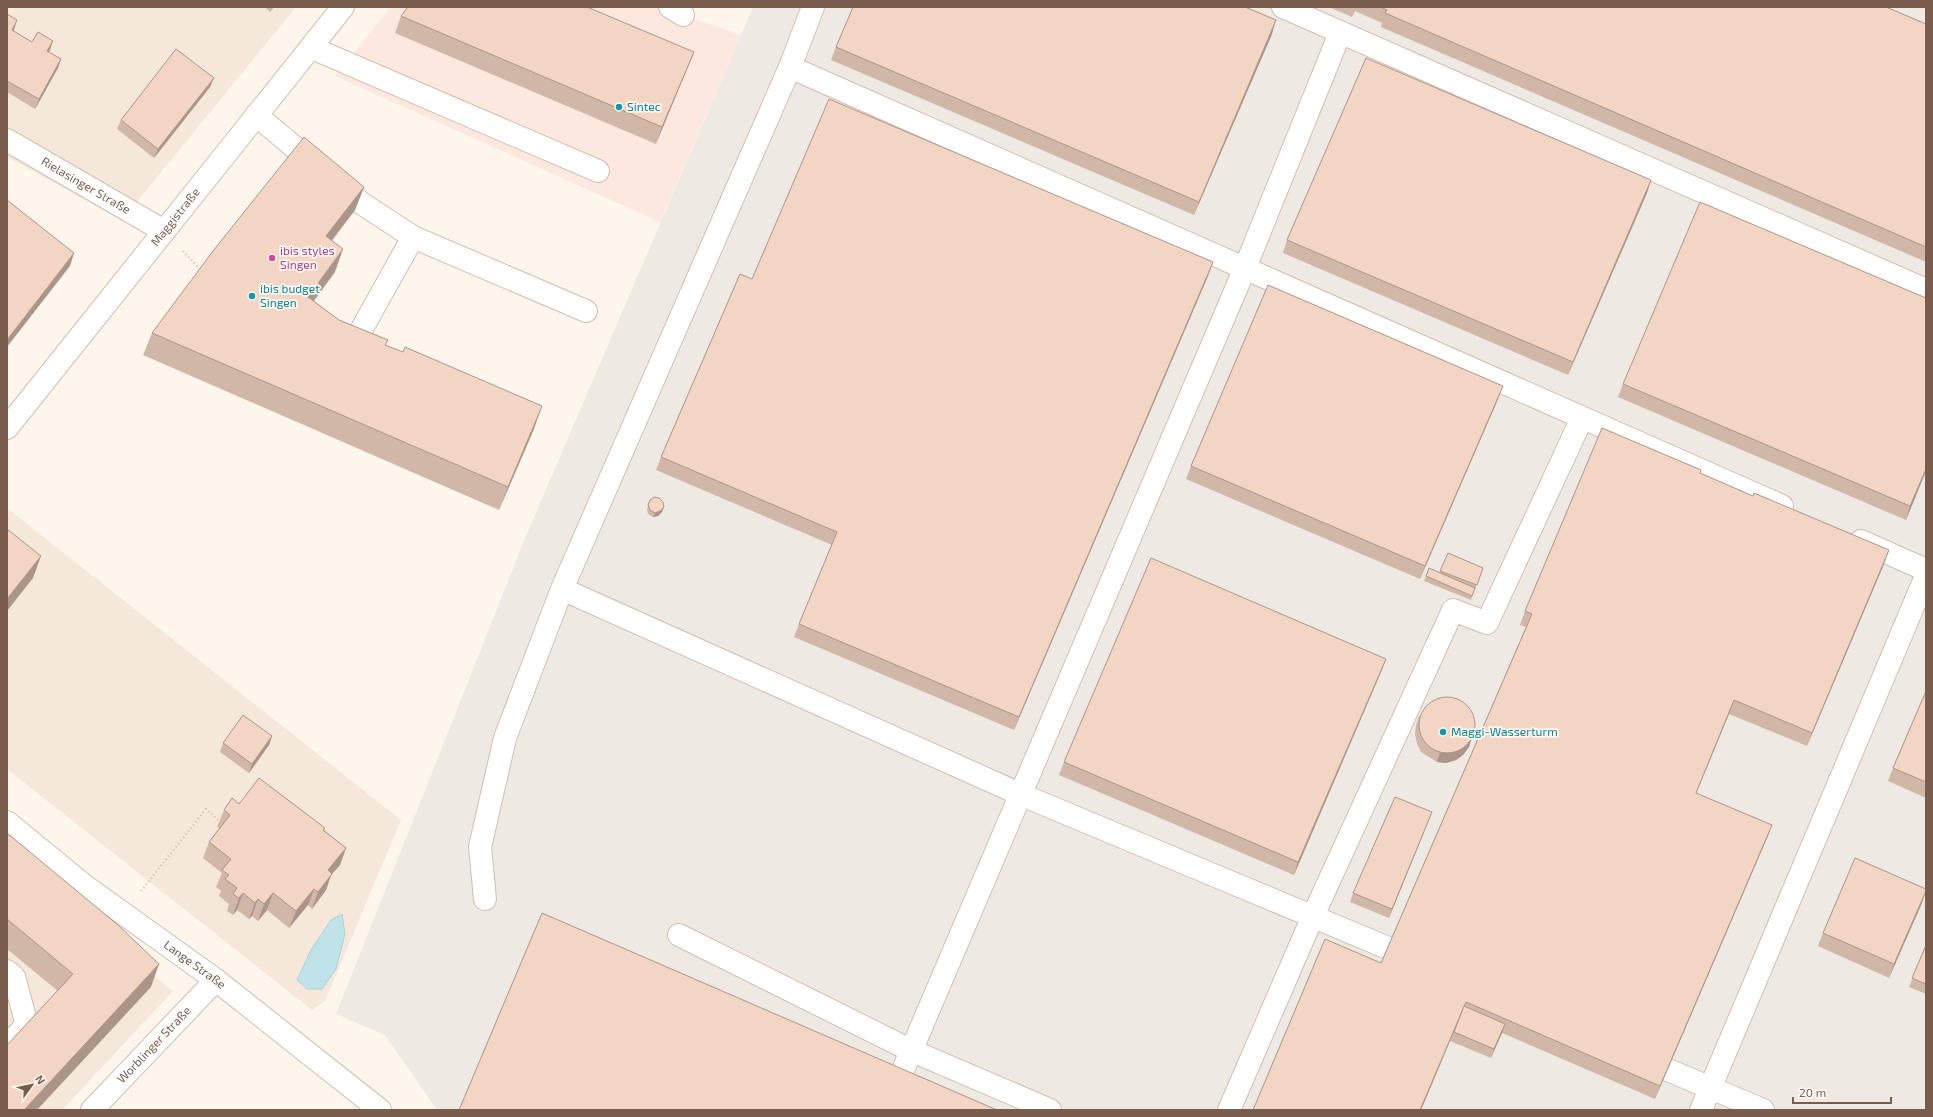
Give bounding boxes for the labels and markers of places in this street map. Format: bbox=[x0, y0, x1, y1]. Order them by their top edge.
place label: Sintec bbox=[627, 99, 661, 113]
marker: Sintec bbox=[614, 102, 624, 112]
place label: ibis styles Singen bbox=[280, 243, 335, 271]
marker: ibis styles Singen bbox=[267, 253, 277, 263]
place label: ibis budget Singen bbox=[260, 281, 320, 309]
marker: ibis budget Singen bbox=[247, 291, 257, 301]
place label: Maggi-Wasserturm bbox=[1451, 724, 1558, 738]
marker: Maggi-Wasserturm bbox=[1438, 727, 1448, 737]

